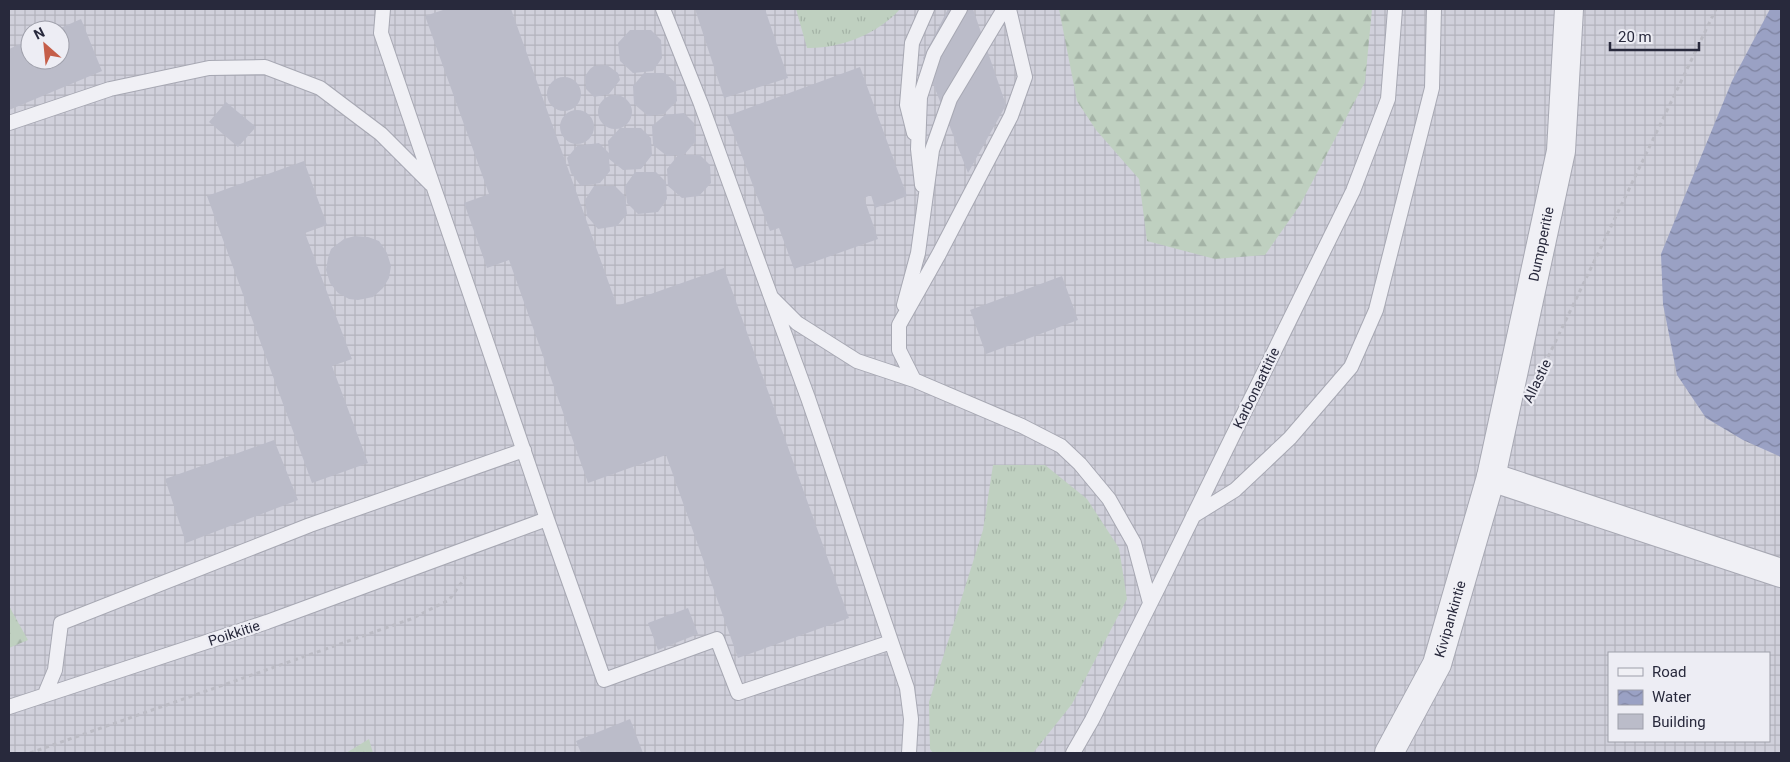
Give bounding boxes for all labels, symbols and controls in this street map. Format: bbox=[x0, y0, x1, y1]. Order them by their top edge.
north arrow bbox=[20, 20, 70, 70]
scale bar bbox=[1610, 20, 1699, 52]
text: N bbox=[31, 24, 47, 43]
text: 20 m bbox=[1618, 28, 1652, 46]
street label: Dumpperitie bbox=[1525, 205, 1557, 283]
street label: Karbonaattitie bbox=[1230, 345, 1282, 431]
street label: Allastie bbox=[1520, 357, 1554, 405]
street label: Kivipankintie bbox=[1431, 579, 1469, 659]
street label: Poikkitie bbox=[206, 617, 262, 649]
legend bbox=[1608, 652, 1770, 742]
text: Road bbox=[1652, 663, 1686, 681]
text: Water bbox=[1652, 688, 1691, 706]
text: Building bbox=[1652, 713, 1706, 731]

